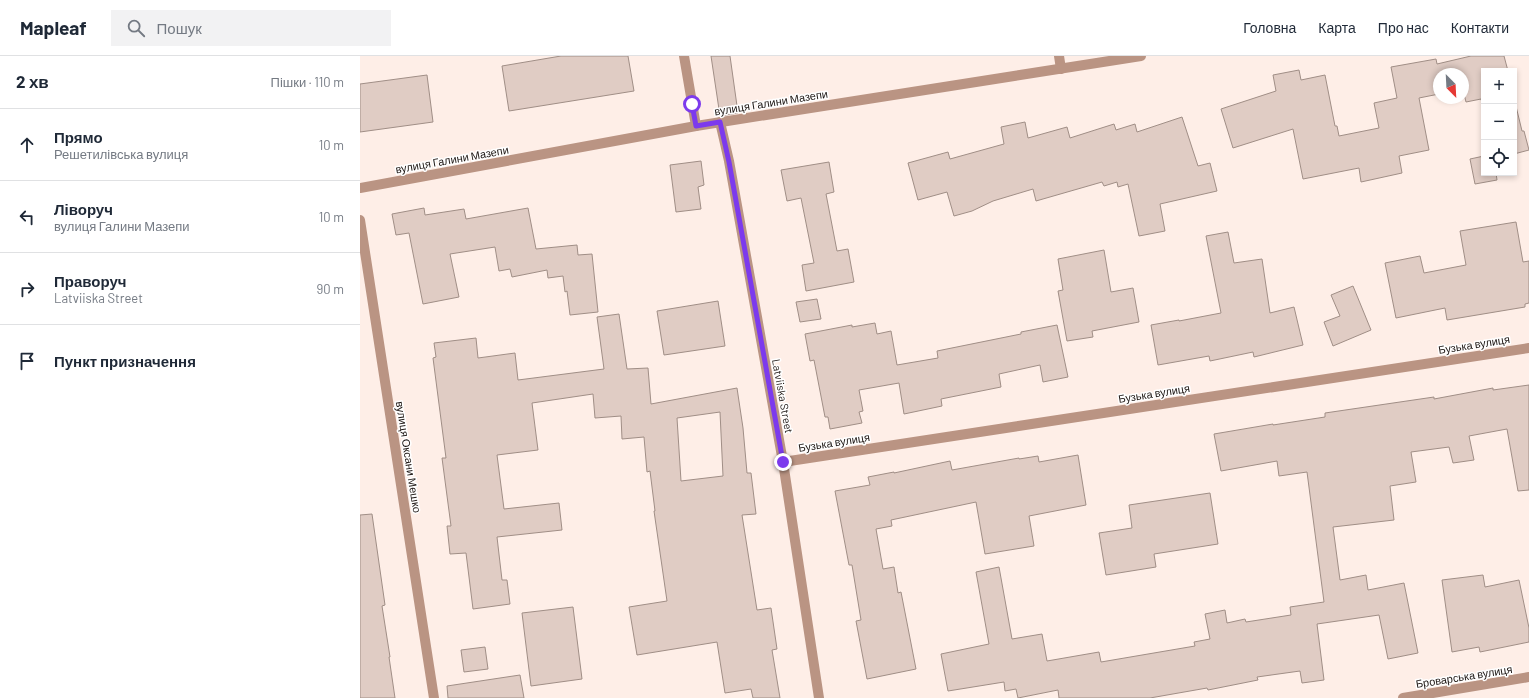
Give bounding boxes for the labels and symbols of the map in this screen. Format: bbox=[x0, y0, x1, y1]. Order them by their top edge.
north arrow bbox=[1433, 68, 1469, 104]
street label: вулиця Галини Мазепи bbox=[713, 87, 829, 117]
route start bbox=[683, 95, 701, 113]
street label: вулиця Галини Мазепи bbox=[394, 143, 510, 175]
street label: Бузька вулиця bbox=[1437, 332, 1511, 356]
street label: Latviiska Street bbox=[770, 358, 796, 434]
street label: Бузька вулиця bbox=[1117, 381, 1191, 405]
street label: вулиця Оксани Мешко bbox=[394, 400, 424, 514]
street label: Бузька вулиця bbox=[797, 430, 871, 454]
route end bbox=[774, 453, 792, 471]
street label: Броварська вулиця bbox=[1415, 662, 1513, 690]

